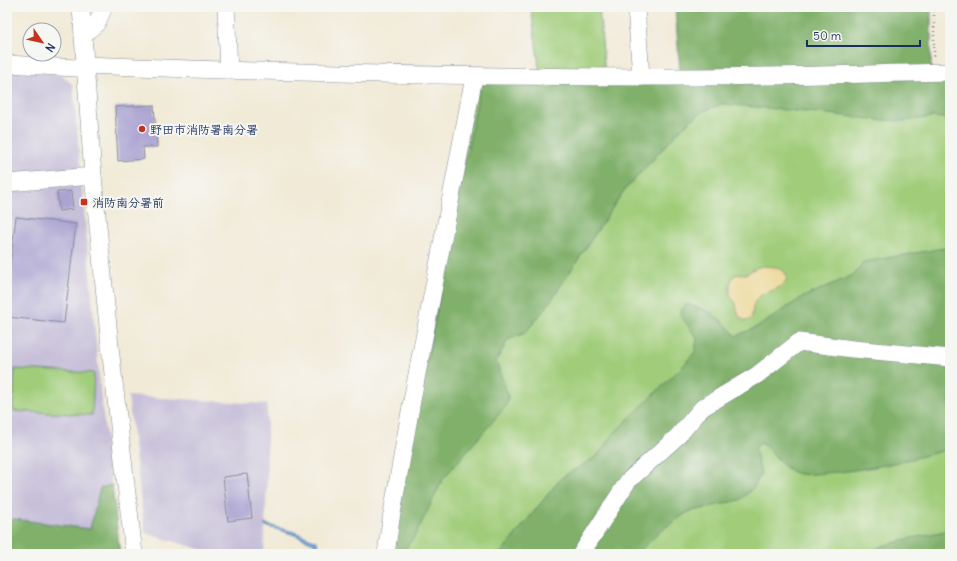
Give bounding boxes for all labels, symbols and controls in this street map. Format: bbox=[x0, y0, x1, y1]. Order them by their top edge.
north arrow bbox=[22, 22, 62, 62]
scale bar bbox=[807, 22, 920, 48]
text: 50 m bbox=[813, 28, 842, 43]
text: N bbox=[42, 41, 58, 55]
place label: 野田市消防署南分署 bbox=[150, 122, 258, 137]
marker: 野田市消防署南分署 bbox=[137, 124, 147, 134]
place label: 消防南分署前 bbox=[92, 195, 164, 210]
marker: 消防南分署前 bbox=[79, 197, 89, 207]

